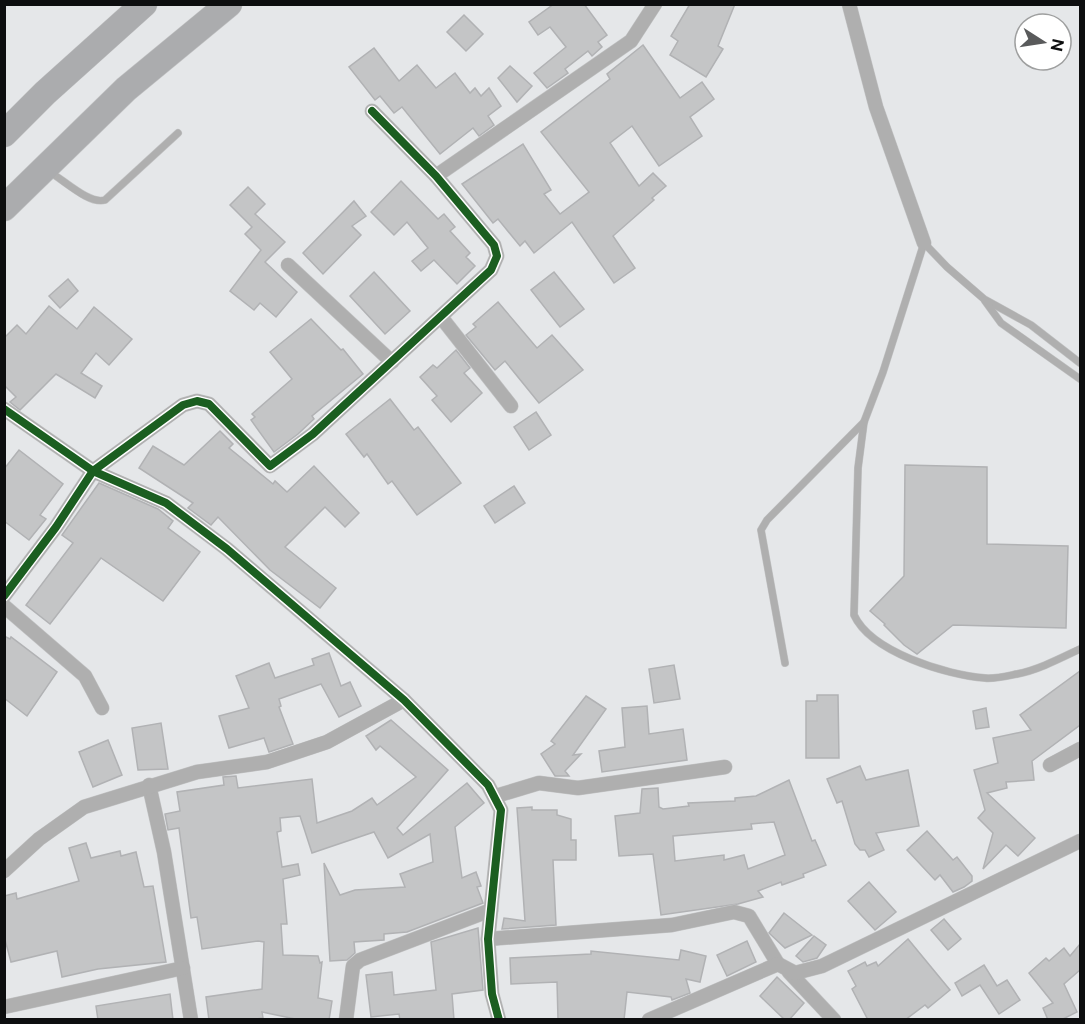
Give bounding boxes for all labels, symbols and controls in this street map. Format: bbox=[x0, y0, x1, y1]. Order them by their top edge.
north arrow bbox=[1013, 12, 1073, 72]
text: N bbox=[1047, 37, 1068, 53]

